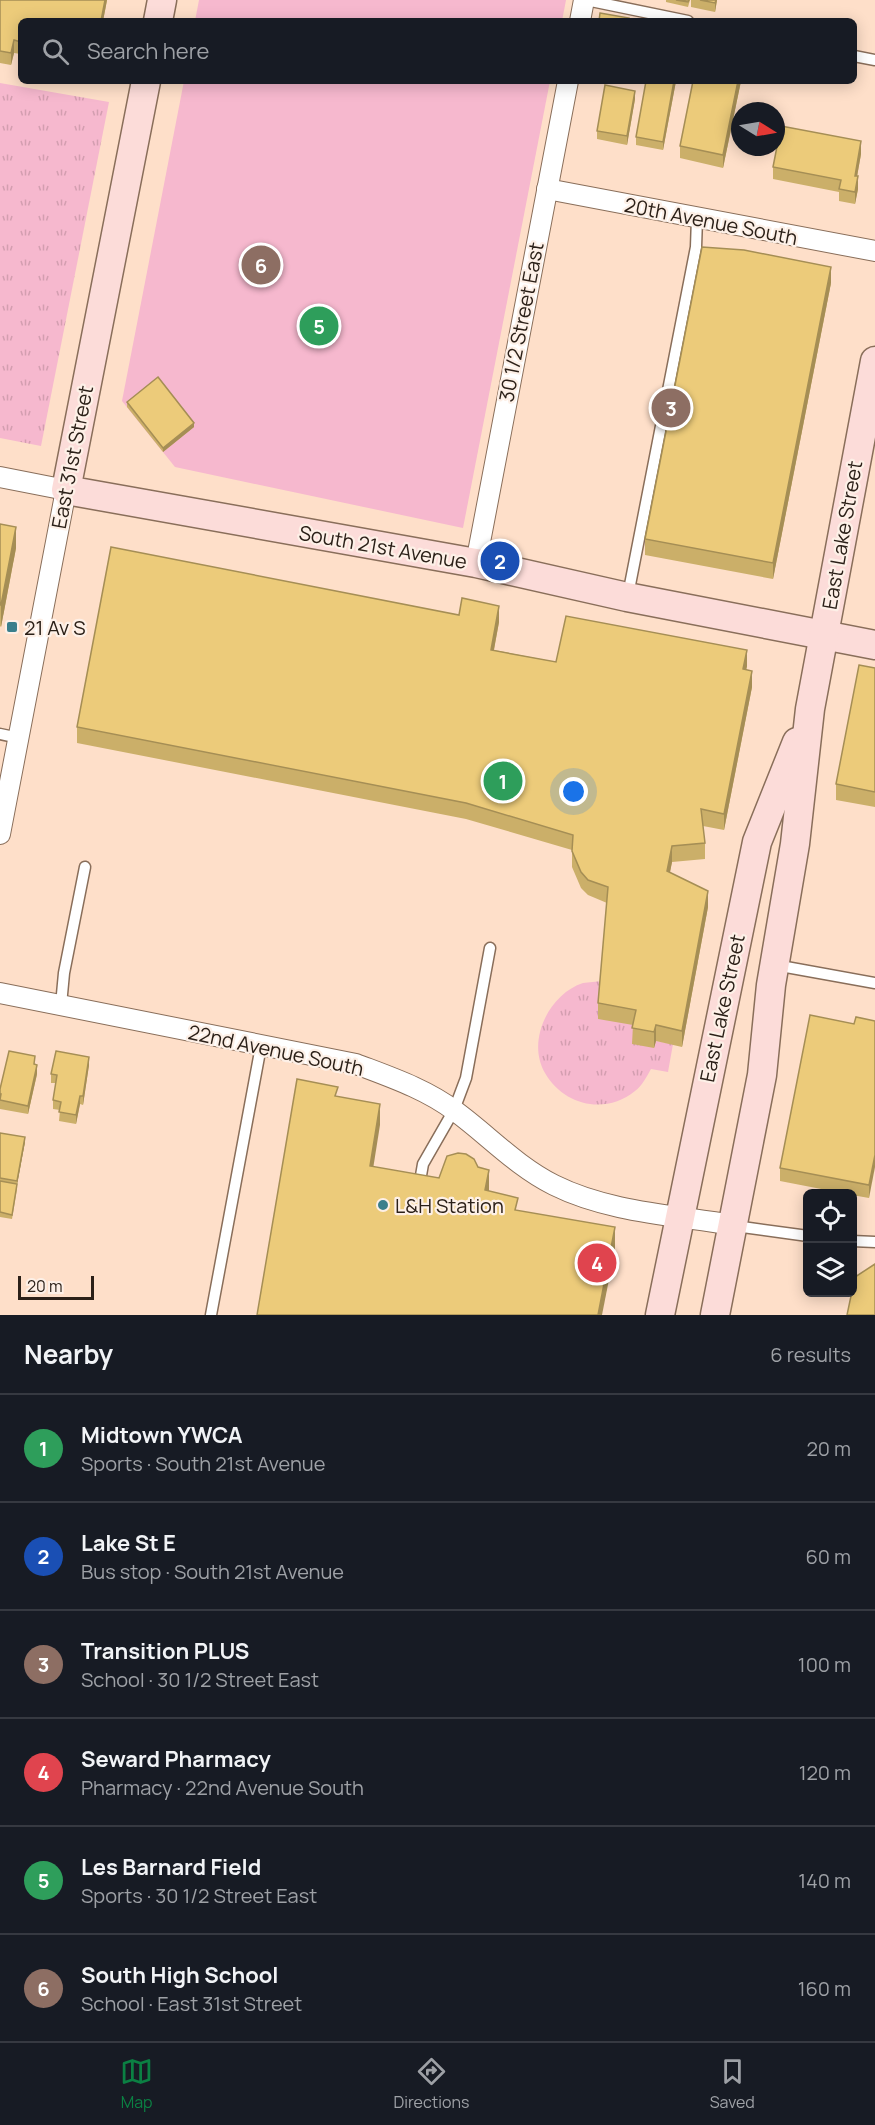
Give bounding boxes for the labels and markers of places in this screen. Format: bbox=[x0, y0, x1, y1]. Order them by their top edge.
pin: 6 bbox=[242, 242, 280, 288]
pin: 5 bbox=[300, 304, 338, 348]
pin: 3 bbox=[652, 386, 690, 430]
pin: 2 bbox=[480, 538, 520, 584]
place label: 21 Av S bbox=[24, 614, 86, 641]
marker: 21 Av S bbox=[5, 620, 19, 634]
pin: 1 bbox=[484, 758, 522, 804]
place label: L&H Station bbox=[395, 1192, 504, 1219]
marker: L&H Station bbox=[376, 1198, 390, 1212]
pin: 4 bbox=[578, 1240, 616, 1286]

